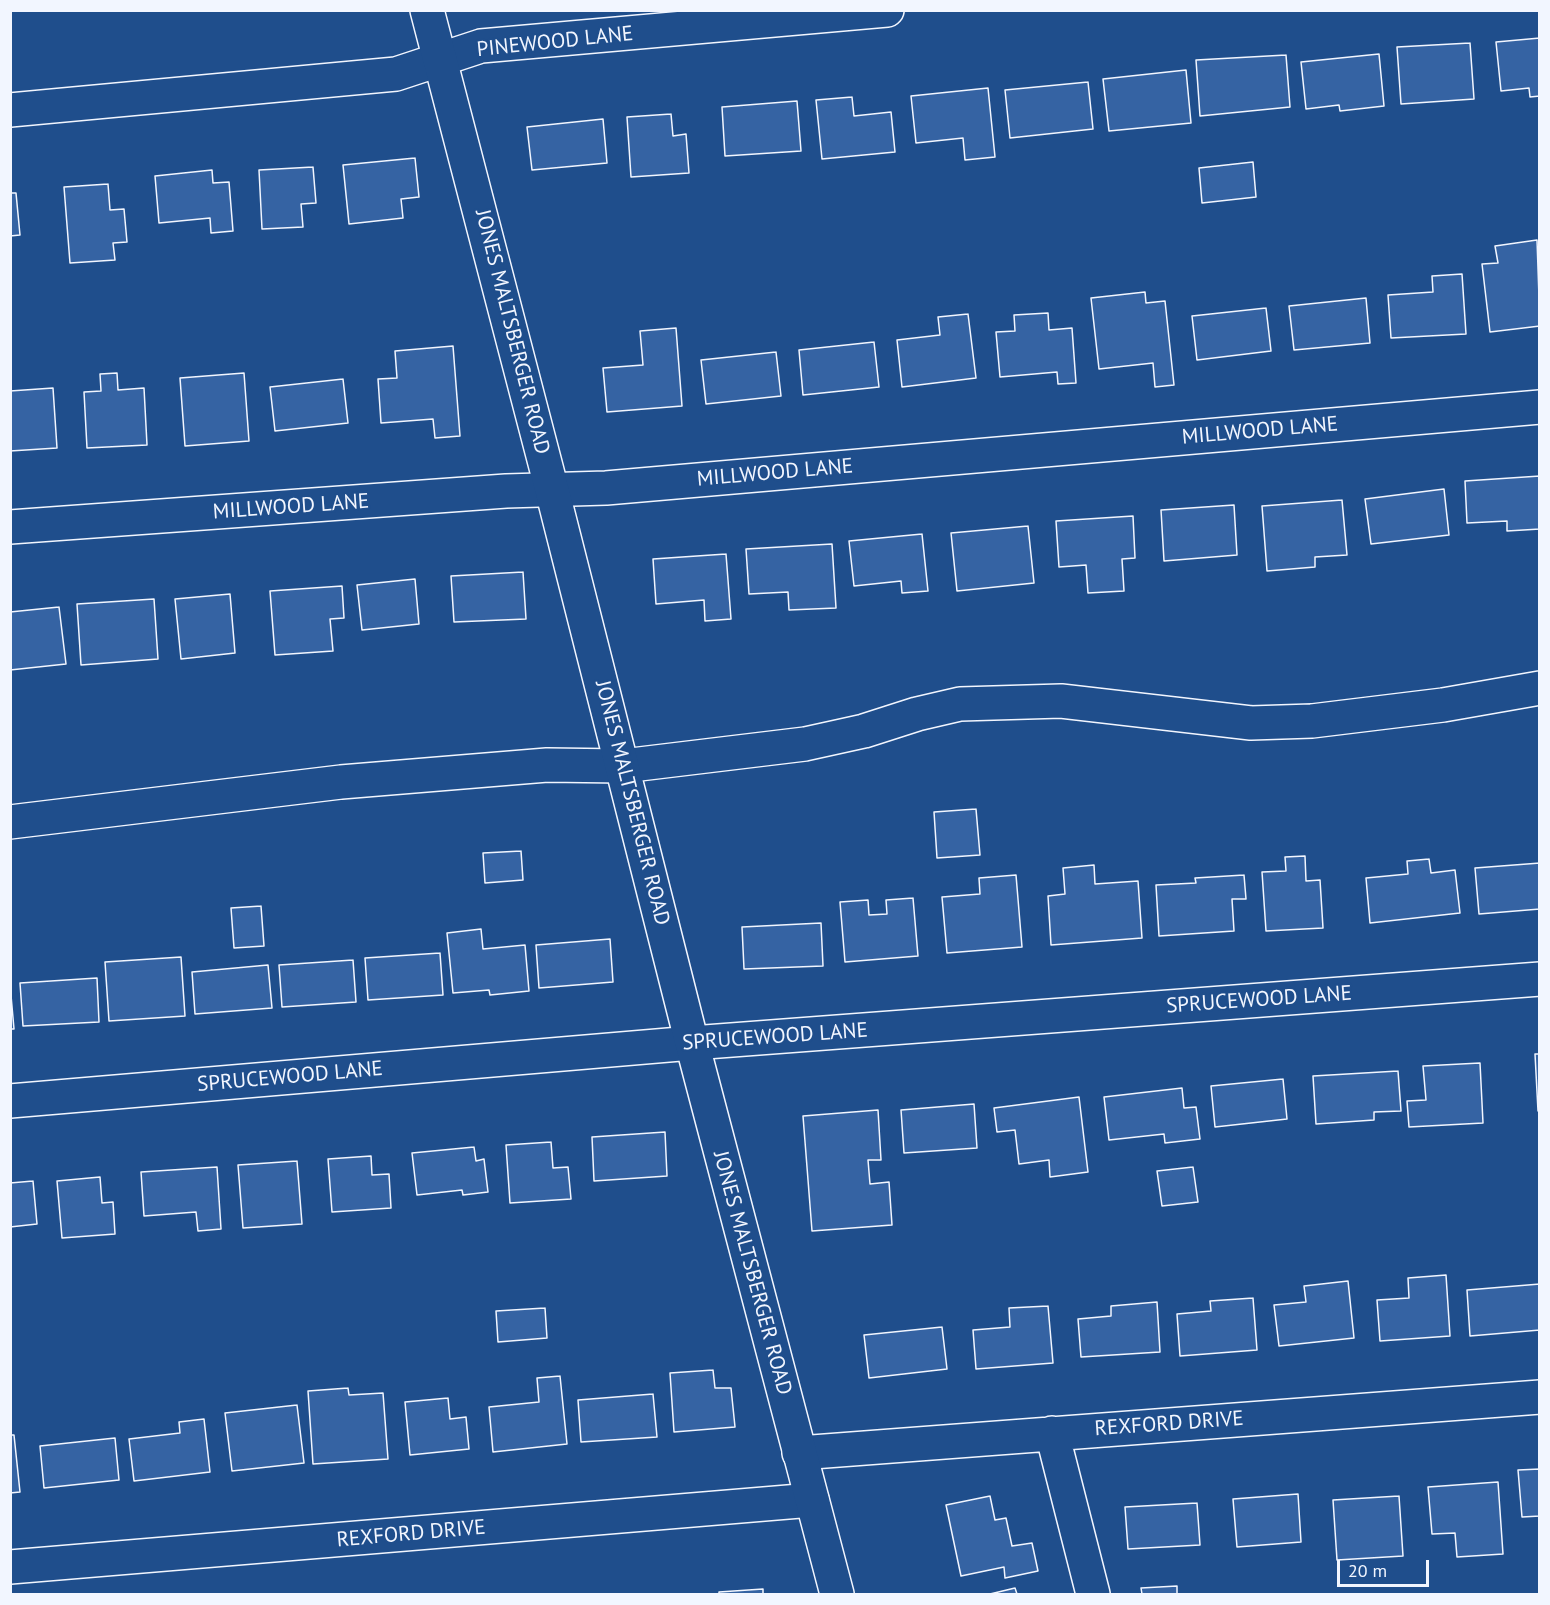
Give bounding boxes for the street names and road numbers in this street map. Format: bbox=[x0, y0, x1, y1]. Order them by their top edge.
street label: PINEWOOD LANE bbox=[476, 21, 634, 63]
street label: JONES MALTSBERGER ROAD bbox=[469, 207, 555, 457]
street label: MILLWOOD LANE bbox=[1181, 412, 1339, 450]
street label: MILLWOOD LANE bbox=[696, 454, 854, 492]
street label: MILLWOOD LANE bbox=[212, 489, 370, 525]
street label: JONES MALTSBERGER ROAD bbox=[589, 678, 675, 928]
street label: SPRUCEWOOD LANE bbox=[1165, 981, 1353, 1019]
street label: SPRUCEWOOD LANE bbox=[681, 1018, 869, 1056]
street label: SPRUCEWOOD LANE bbox=[196, 1056, 384, 1098]
street label: JONES MALTSBERGER ROAD bbox=[707, 1148, 797, 1398]
street label: REXFORD DRIVE bbox=[1094, 1406, 1244, 1442]
street label: REXFORD DRIVE bbox=[336, 1515, 486, 1553]

